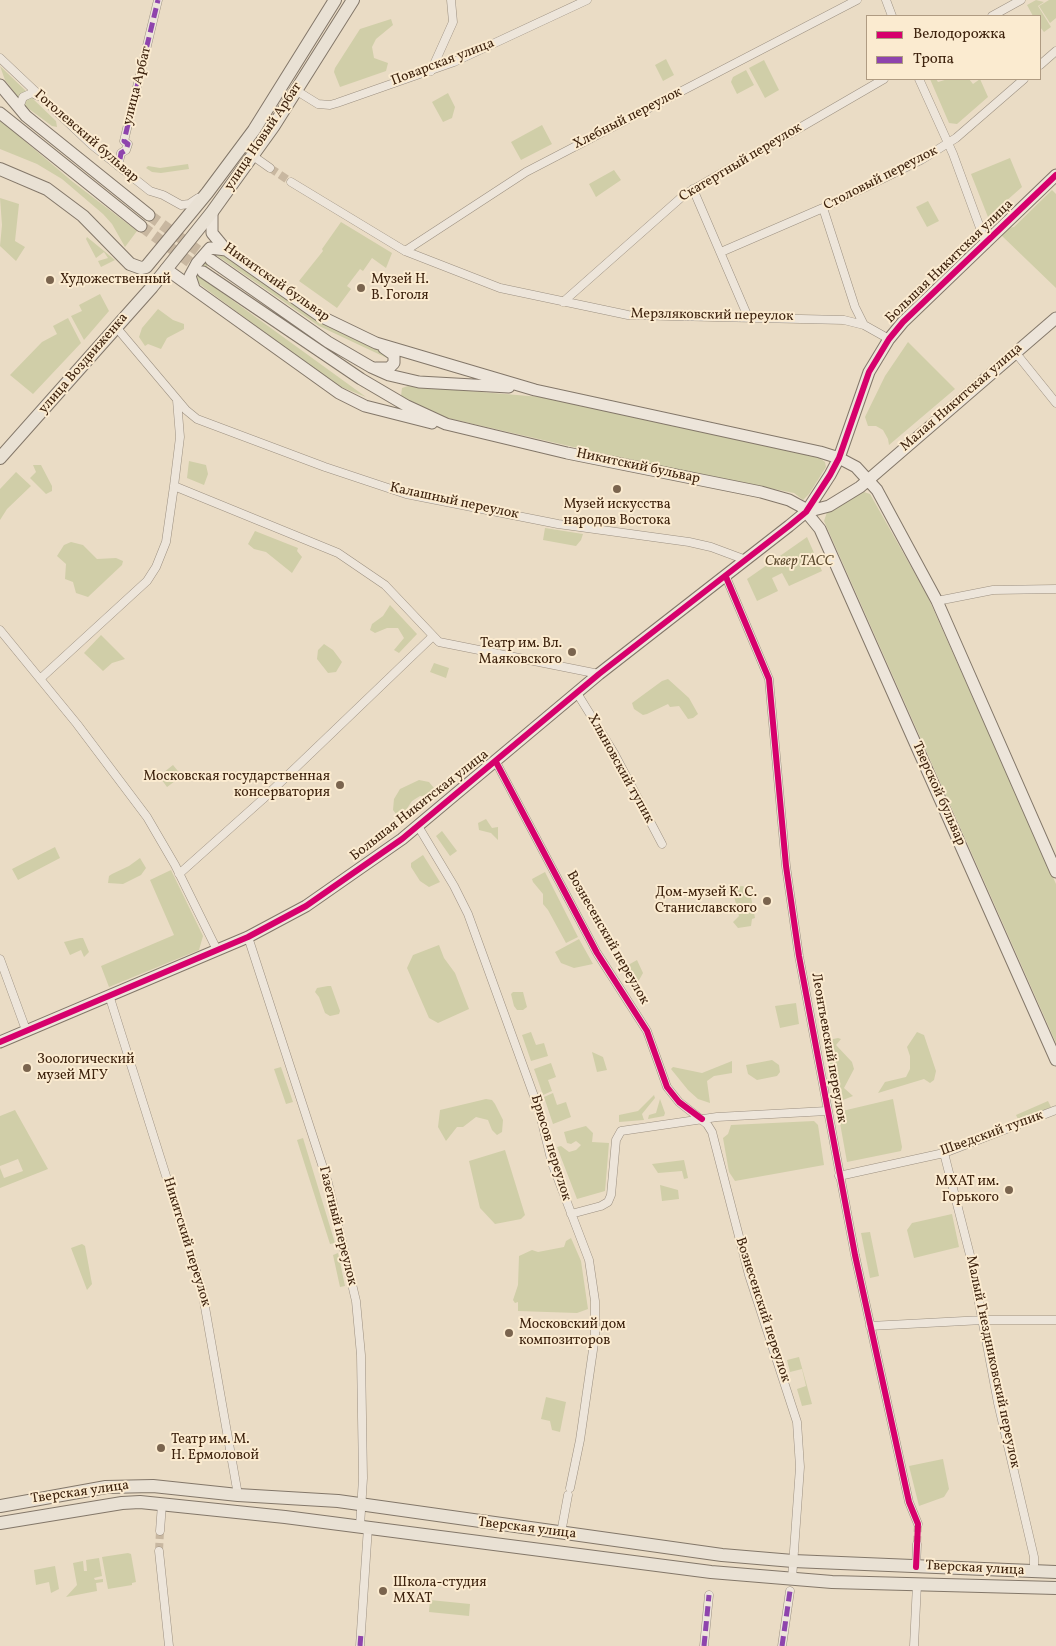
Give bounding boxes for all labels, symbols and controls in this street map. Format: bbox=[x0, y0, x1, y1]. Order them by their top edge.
legend bbox=[866, 15, 1041, 80]
text: Велодорожка bbox=[913, 24, 1006, 45]
street label: Поварская улица bbox=[389, 36, 497, 90]
street label: улица Арбат bbox=[120, 45, 156, 127]
text: Тропа bbox=[913, 49, 954, 70]
street label: улица Новый Арбат bbox=[222, 80, 306, 194]
street label: Хлебный переулок bbox=[571, 84, 685, 154]
street label: Гоголевский бульвар bbox=[30, 87, 142, 187]
street label: Скатертный переулок bbox=[677, 120, 805, 206]
street label: Столовый переулок bbox=[821, 143, 941, 215]
street label: Большая Никитская улица bbox=[883, 197, 1017, 327]
street label: Никитский бульвар bbox=[220, 240, 332, 326]
place label: Художественный bbox=[60, 272, 171, 288]
place label: Музей Н. В. Гоголя bbox=[371, 272, 429, 304]
marker: Художественный bbox=[44, 274, 56, 286]
marker: Музей Н. В. Гоголя bbox=[355, 282, 367, 294]
street label: Мерзляковский переулок bbox=[630, 306, 794, 326]
street label: улица Воздвиженка bbox=[36, 310, 132, 418]
street label: Малая Никитская улица bbox=[897, 340, 1027, 456]
street label: Никитский бульвар bbox=[575, 446, 701, 488]
street label: Калашный переулок bbox=[388, 480, 520, 524]
marker: Музей искусства народов Востока bbox=[611, 483, 623, 495]
place label: Музей искусства народов Востока bbox=[563, 497, 671, 530]
park label: Сквер ТАСС bbox=[765, 554, 833, 570]
place label: Театр им. Вл. Маяковского bbox=[479, 636, 562, 669]
marker: Театр им. Вл. Маяковского bbox=[566, 646, 578, 658]
street label: Хлыновский тупик bbox=[583, 711, 657, 827]
street label: Тверской бульвар bbox=[908, 739, 968, 849]
street label: Большая Никитская улица bbox=[347, 747, 493, 865]
place label: Московская государственная консерватория bbox=[143, 769, 330, 802]
marker: Московская государственная консерватория bbox=[334, 779, 346, 791]
street label: Вознесенский переулок bbox=[562, 868, 652, 1008]
place label: Дом-музей К. С. Станиславского bbox=[655, 885, 757, 918]
marker: Дом-музей К. С. Станиславского bbox=[761, 895, 773, 907]
street label: Леонтьевский переулок bbox=[807, 972, 849, 1124]
place label: Зоологический музей МГУ bbox=[37, 1052, 135, 1084]
marker: Зоологический музей МГУ bbox=[21, 1062, 33, 1074]
street label: Брюсов переулок bbox=[526, 1093, 574, 1203]
street label: Шведский тупик bbox=[938, 1108, 1046, 1160]
street label: Газетный переулок bbox=[314, 1165, 360, 1287]
place label: МХАТ им. Горького bbox=[935, 1174, 999, 1206]
street label: Никитский переулок bbox=[158, 1175, 214, 1309]
marker: МХАТ им. Горького bbox=[1003, 1184, 1015, 1196]
street label: Вознесенский переулок bbox=[731, 1235, 793, 1385]
street label: Малый Гнездниковский переулок bbox=[961, 1254, 1023, 1470]
place label: Московский дом композиторов bbox=[519, 1317, 626, 1350]
marker: Московский дом композиторов bbox=[503, 1327, 515, 1339]
place label: Театр им. М. Н. Ермоловой bbox=[171, 1432, 259, 1464]
marker: Театр им. М. Н. Ермоловой bbox=[155, 1442, 167, 1454]
street label: Тверская улица bbox=[30, 1478, 130, 1508]
street label: Тверская улица bbox=[477, 1515, 577, 1543]
street label: Тверская улица bbox=[925, 1558, 1025, 1580]
place label: Школа-студия МХАТ bbox=[393, 1575, 487, 1608]
marker: Школа-студия МХАТ bbox=[377, 1585, 389, 1597]

